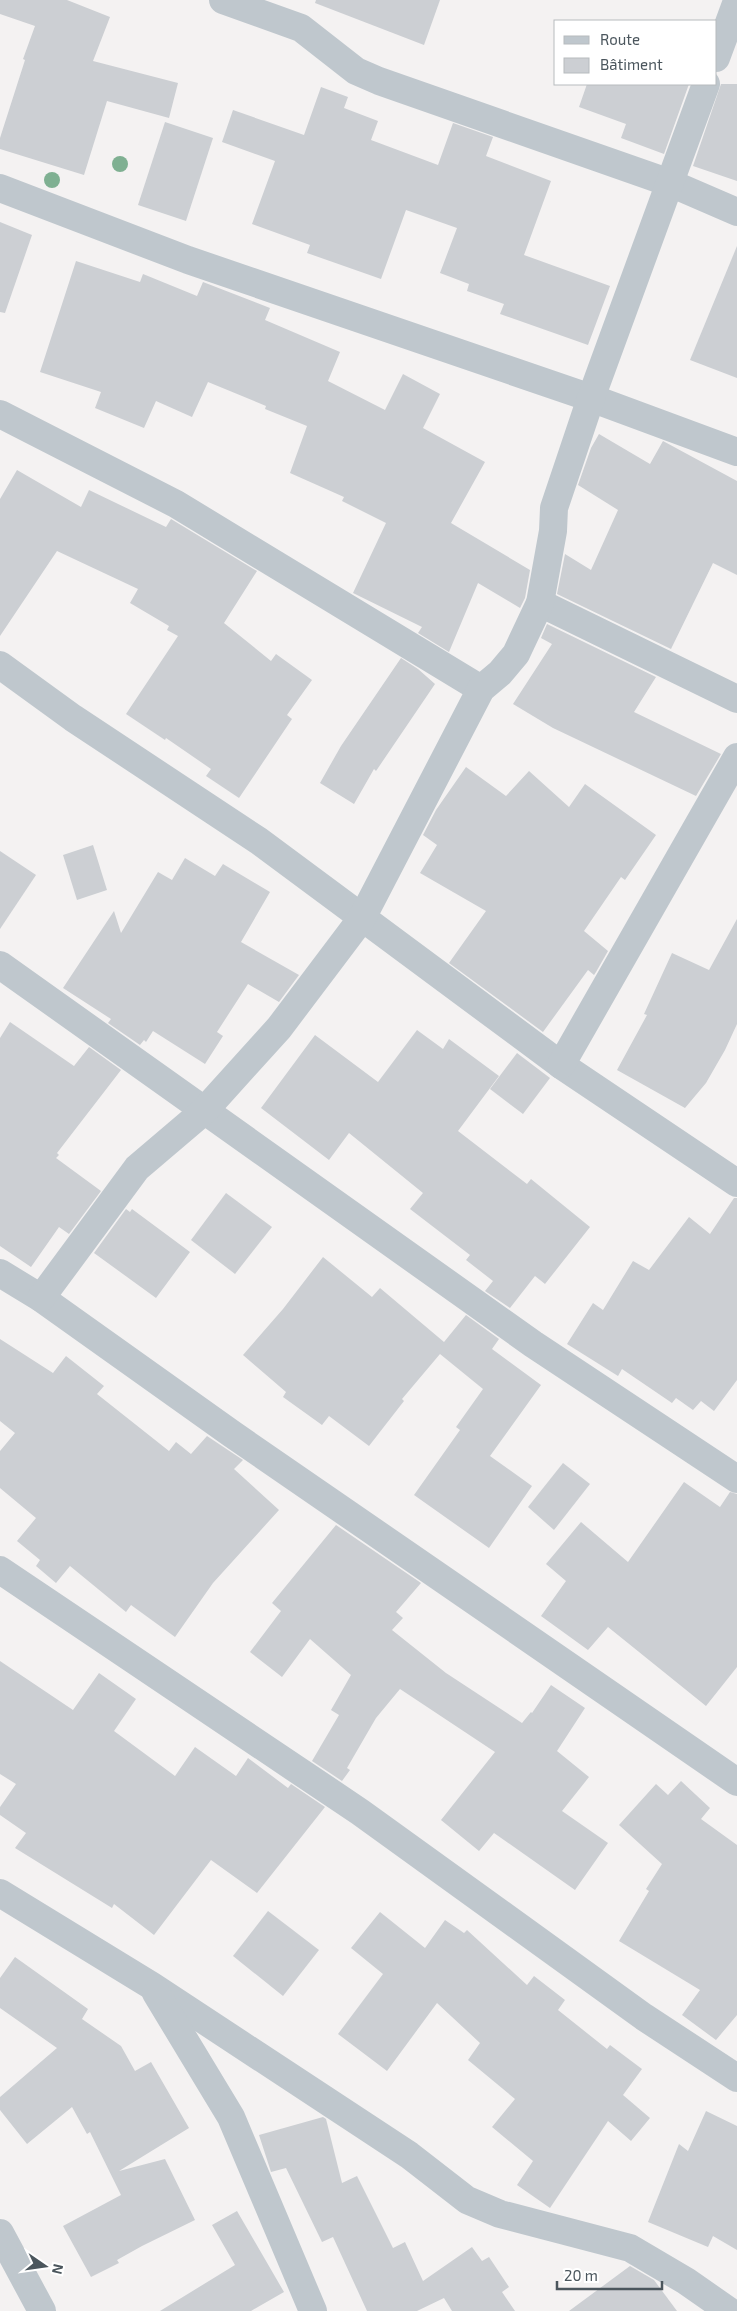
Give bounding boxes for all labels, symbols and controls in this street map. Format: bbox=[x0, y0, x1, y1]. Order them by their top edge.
legend bbox=[554, 20, 717, 85]
text: Route bbox=[600, 30, 640, 48]
text: Bâtiment bbox=[600, 55, 663, 73]
north arrow bbox=[20, 2241, 70, 2291]
scale bar bbox=[557, 2258, 662, 2290]
text: N bbox=[49, 2262, 68, 2276]
text: 20 m bbox=[564, 2266, 598, 2284]

